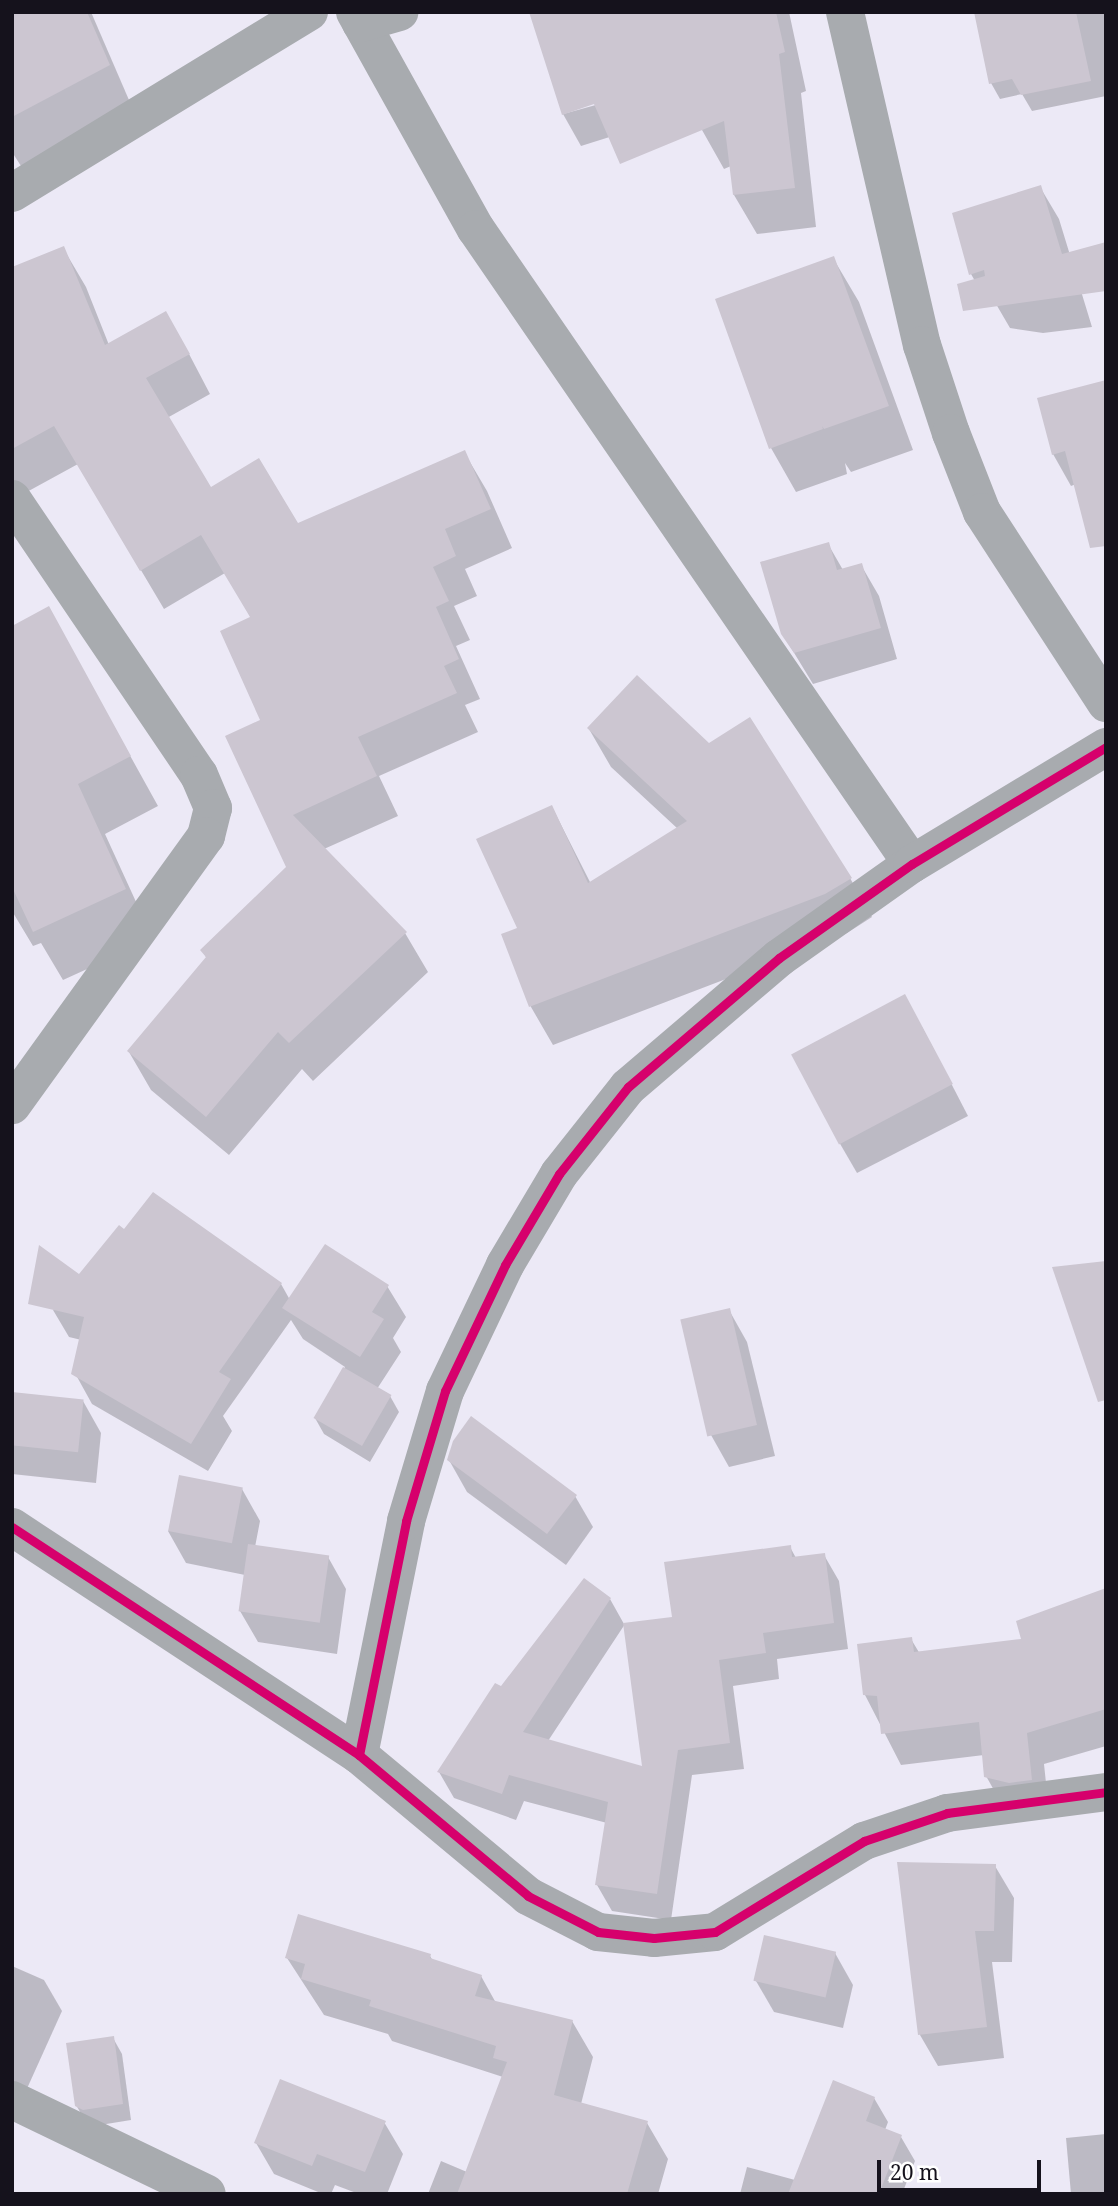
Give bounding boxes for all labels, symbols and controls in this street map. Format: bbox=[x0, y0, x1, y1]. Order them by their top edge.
scale bar bbox=[880, 2146, 1044, 2190]
text: 20 m bbox=[890, 2158, 939, 2186]

